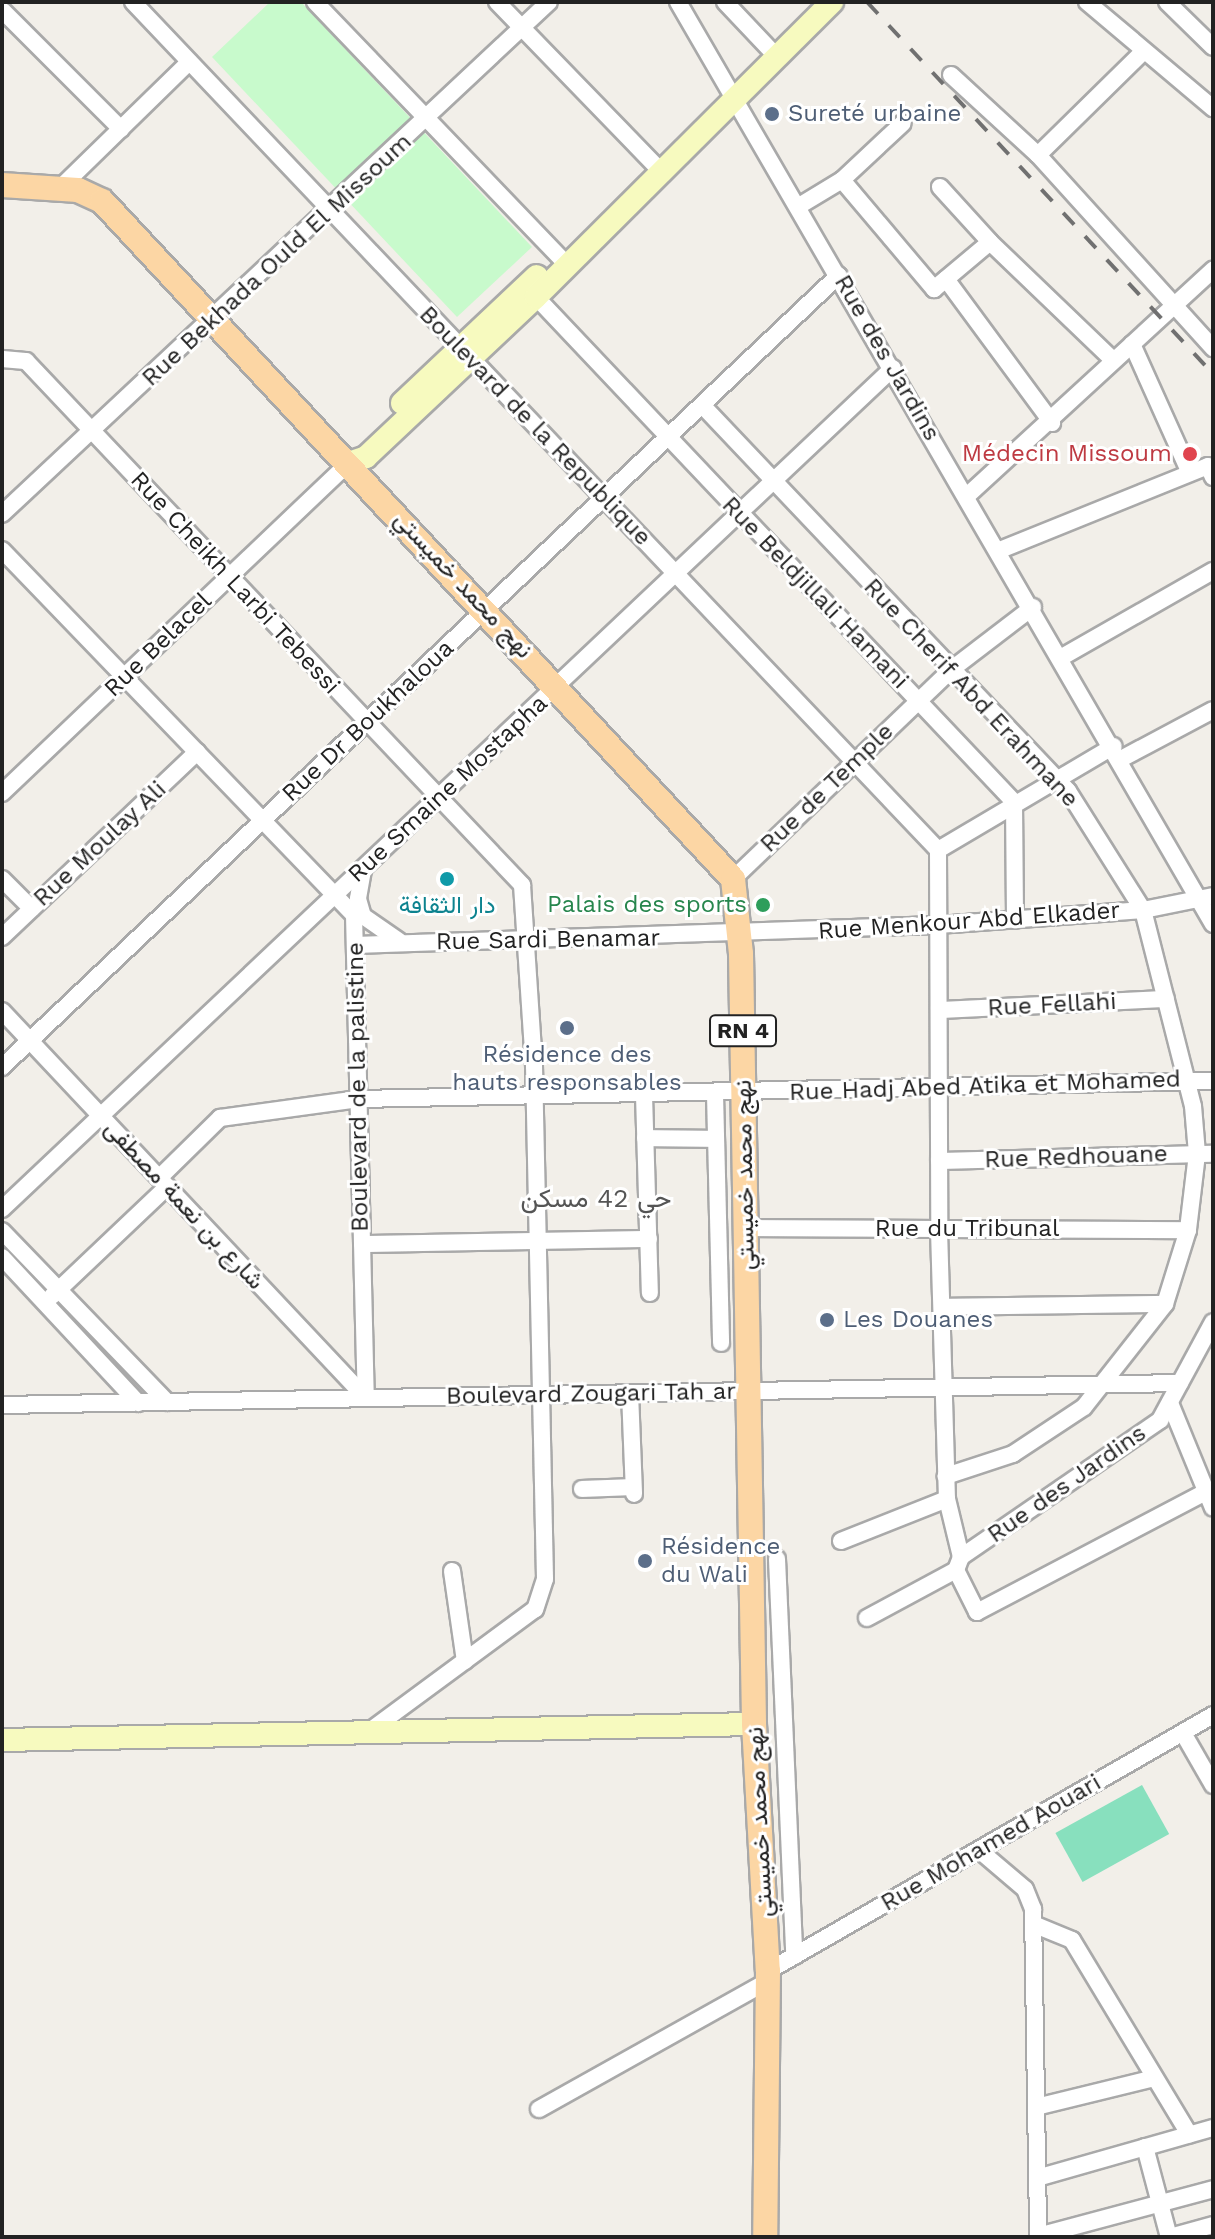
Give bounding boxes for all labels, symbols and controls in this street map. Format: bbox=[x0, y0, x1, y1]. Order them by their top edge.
place label: Sureté urbaine bbox=[788, 100, 961, 128]
marker: Sureté urbaine bbox=[763, 105, 781, 123]
street label: Rue Bekhada Ould El Missoum bbox=[136, 127, 418, 393]
street label: Rue des Jardins bbox=[828, 270, 946, 446]
street label: Boulevard de la Republique bbox=[413, 300, 657, 552]
place label: Médecin Missoum bbox=[962, 440, 1172, 468]
marker: Médecin Missoum bbox=[1179, 443, 1201, 465]
street label: Rue Cheikh Larbi Tebessi bbox=[124, 466, 346, 700]
street label: Rue Beldjillali Hamani bbox=[716, 491, 914, 695]
street label: نهج محمد خميستي bbox=[388, 506, 538, 664]
street label: Rue Cherif Abd Erahmane bbox=[857, 572, 1085, 814]
street label: Rue Belacel bbox=[99, 587, 217, 703]
street label: Rue Dr Boukhaloua bbox=[276, 634, 460, 808]
street label: Rue Smaine Mostapha bbox=[342, 689, 554, 889]
street label: Rue de Temple bbox=[754, 717, 900, 859]
street label: Rue Moulay Ali bbox=[27, 775, 173, 913]
marker: دار الثقافة bbox=[438, 870, 456, 888]
place label: Palais des sports bbox=[547, 891, 747, 919]
place label: دار الثقافة bbox=[399, 892, 495, 920]
marker: Palais des sports bbox=[754, 896, 772, 914]
street label: Rue Menkour Abd Elkader bbox=[816, 896, 1122, 946]
street label: Rue Sardi Benamar bbox=[436, 924, 660, 956]
street label: Boulevard de la palistine bbox=[341, 942, 375, 1232]
street label: Rue Fellahi bbox=[987, 987, 1117, 1023]
road number: RN 4 bbox=[709, 1013, 777, 1049]
marker: Résidence des hauts responsables bbox=[558, 1019, 576, 1037]
place label: Résidence des hauts responsables bbox=[452, 1041, 682, 1097]
street label: Rue Hadj Abed Atika et Mohamed bbox=[787, 1065, 1183, 1107]
street label: نهج محمد خميستي bbox=[729, 1080, 761, 1270]
street label: شارع بن نعمة مصطفى bbox=[98, 1114, 270, 1296]
street label: Rue Redhouane bbox=[984, 1139, 1168, 1175]
district label: حي 42 مسكن bbox=[521, 1183, 671, 1215]
street label: Rue du Tribunal bbox=[874, 1215, 1060, 1243]
place label: Les Douanes bbox=[843, 1306, 993, 1334]
marker: Les Douanes bbox=[818, 1311, 836, 1329]
street label: Boulevard Zougari Tah ar bbox=[445, 1377, 737, 1411]
street label: Rue des Jardins bbox=[982, 1418, 1152, 1550]
place label: Résidence du Wali bbox=[661, 1533, 780, 1589]
marker: Résidence du Wali bbox=[636, 1552, 654, 1570]
street label: نهج محمد خميستي bbox=[741, 1726, 779, 1918]
street label: Rue Mohamed Aouari bbox=[875, 1768, 1107, 1918]

